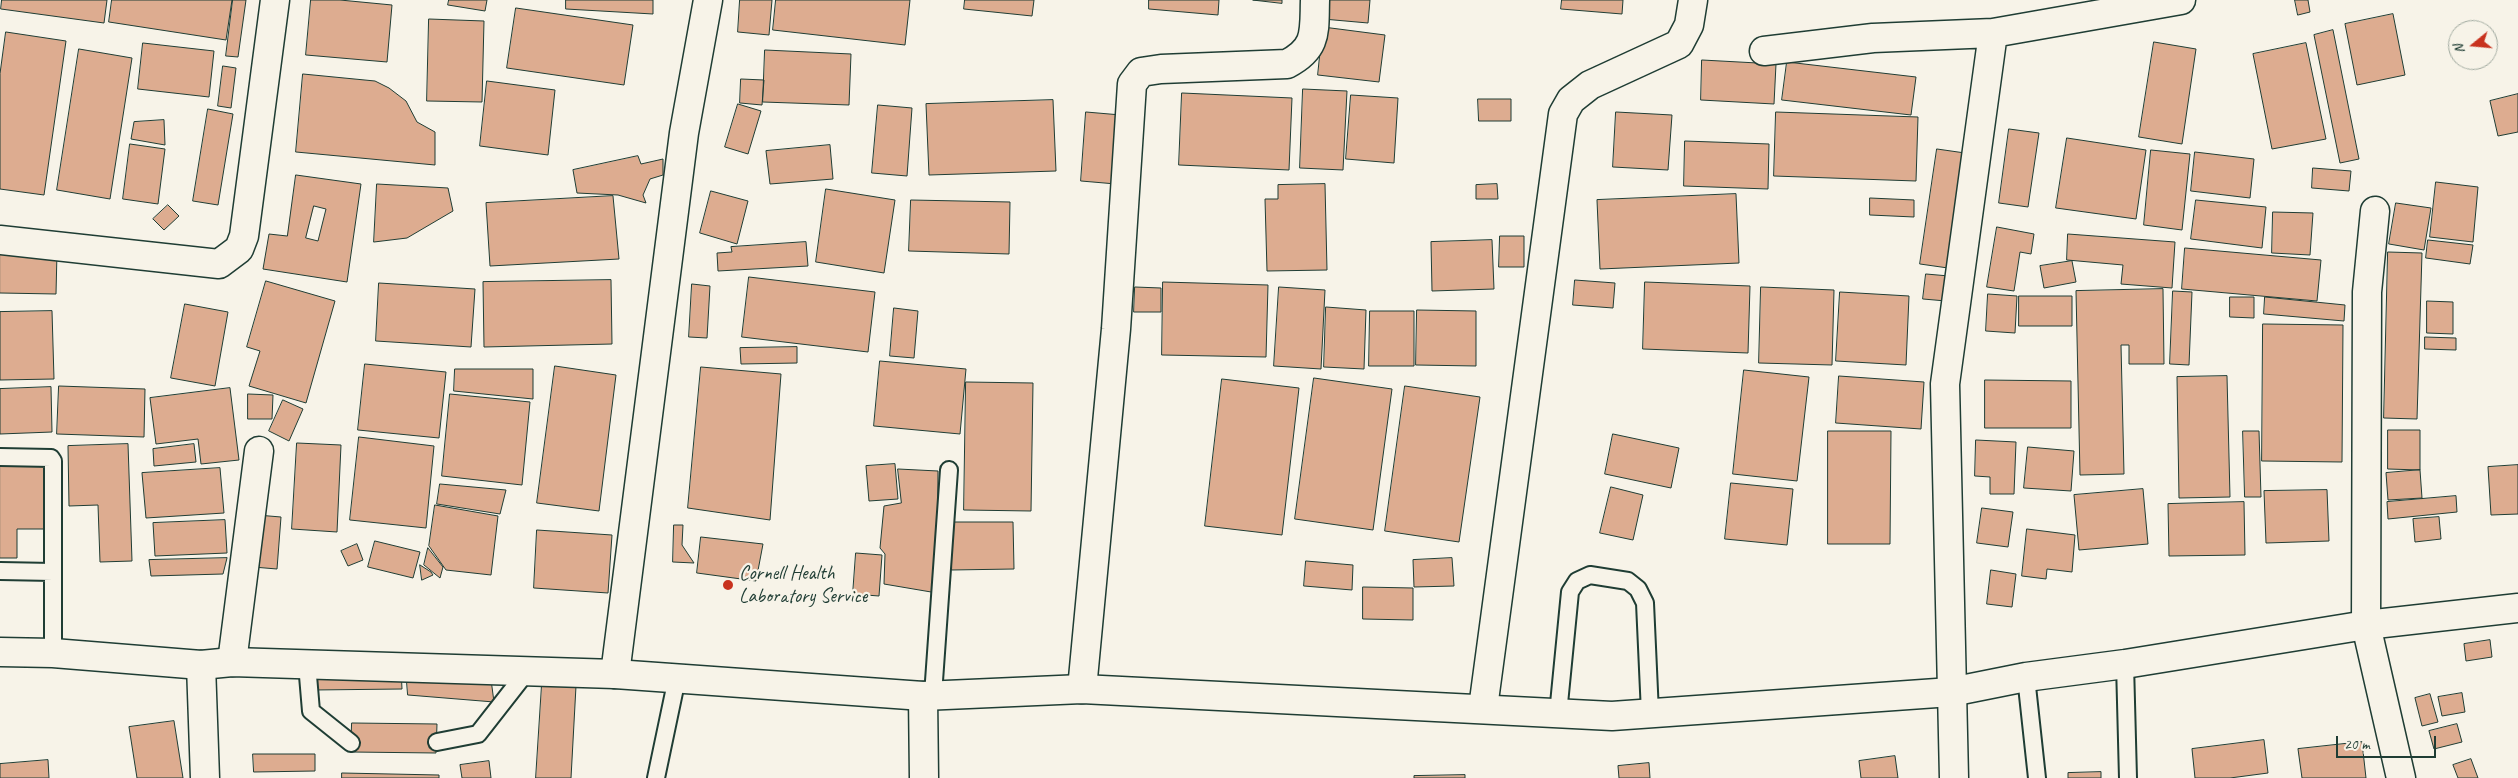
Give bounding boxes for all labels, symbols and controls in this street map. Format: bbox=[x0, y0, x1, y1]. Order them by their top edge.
north arrow bbox=[2448, 20, 2498, 70]
text: N bbox=[2450, 43, 2469, 56]
place label: Cornell Health Laboratory Service bbox=[739, 562, 867, 609]
marker: Cornell Health Laboratory Service bbox=[721, 578, 735, 592]
scale bar bbox=[2338, 726, 2438, 758]
text: 20 m bbox=[2344, 735, 2370, 754]

